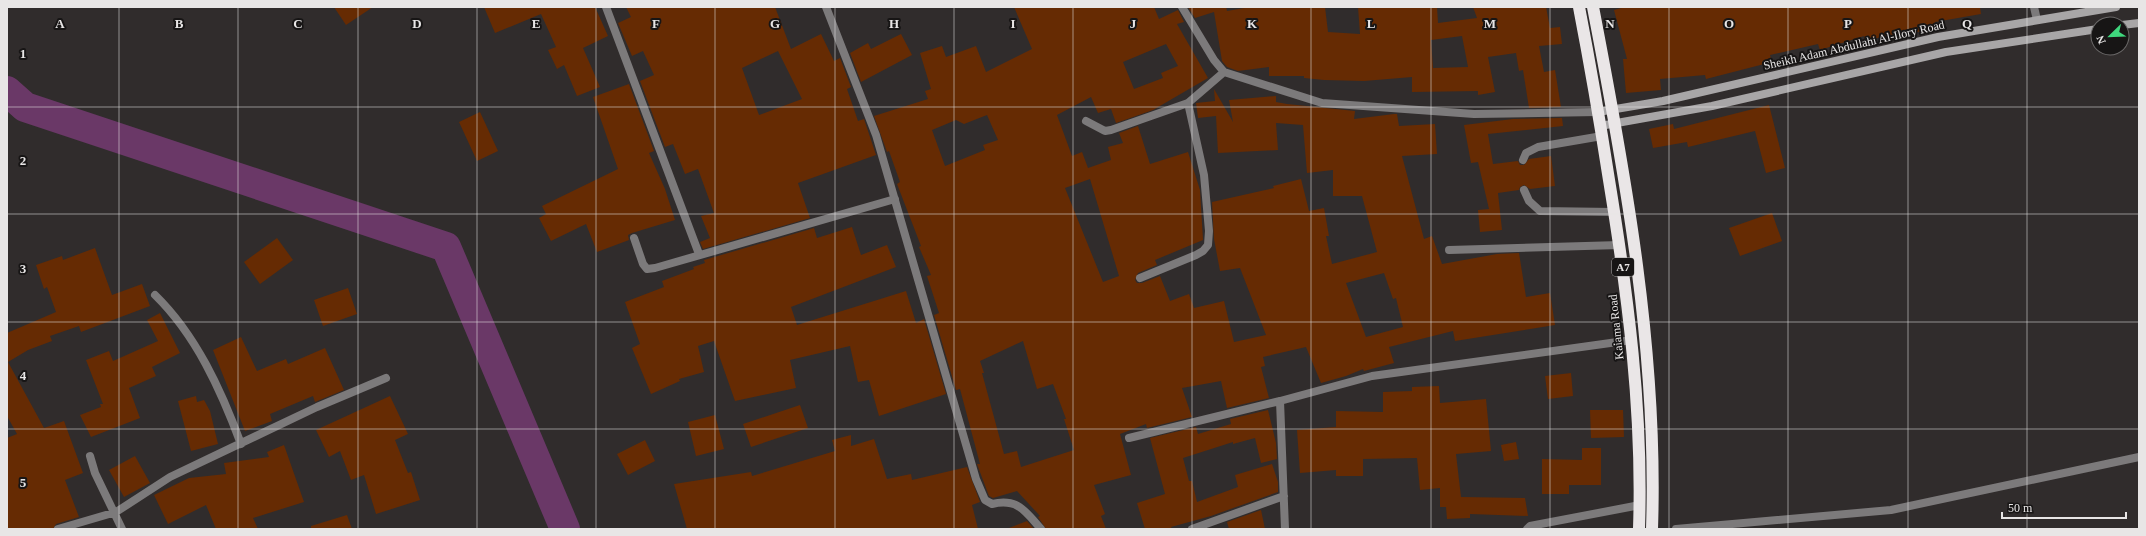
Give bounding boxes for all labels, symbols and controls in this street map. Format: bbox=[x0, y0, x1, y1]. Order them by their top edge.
text: A bbox=[55, 16, 65, 31]
text: B bbox=[175, 16, 184, 31]
text: C bbox=[293, 16, 303, 31]
text: D bbox=[412, 16, 422, 31]
text: E bbox=[532, 16, 540, 31]
text: F bbox=[652, 16, 660, 31]
text: G bbox=[770, 16, 780, 31]
text: H bbox=[889, 16, 899, 31]
text: I bbox=[1010, 16, 1016, 31]
text: J bbox=[1130, 16, 1137, 31]
text: K bbox=[1247, 16, 1258, 31]
text: L bbox=[1367, 16, 1376, 31]
text: M bbox=[1484, 16, 1496, 31]
text: N bbox=[1605, 16, 1615, 31]
text: O bbox=[1724, 16, 1734, 31]
text: P bbox=[1844, 16, 1852, 31]
text: Q bbox=[1962, 16, 1972, 31]
north arrow bbox=[2090, 16, 2130, 56]
street label: Sheikh Adam Abdullahi Al-Ilory Road bbox=[1762, 17, 1946, 73]
text: N bbox=[2094, 34, 2108, 46]
text: 1 bbox=[20, 46, 26, 61]
text: 2 bbox=[20, 153, 26, 168]
road number: A7 bbox=[1612, 258, 1634, 276]
text: 3 bbox=[20, 261, 27, 276]
street label: Kaiama Road bbox=[1606, 294, 1626, 360]
text: 4 bbox=[20, 368, 27, 383]
text: 5 bbox=[20, 475, 27, 490]
scale bar bbox=[2002, 494, 2126, 520]
text: 50 m bbox=[2008, 501, 2033, 515]

